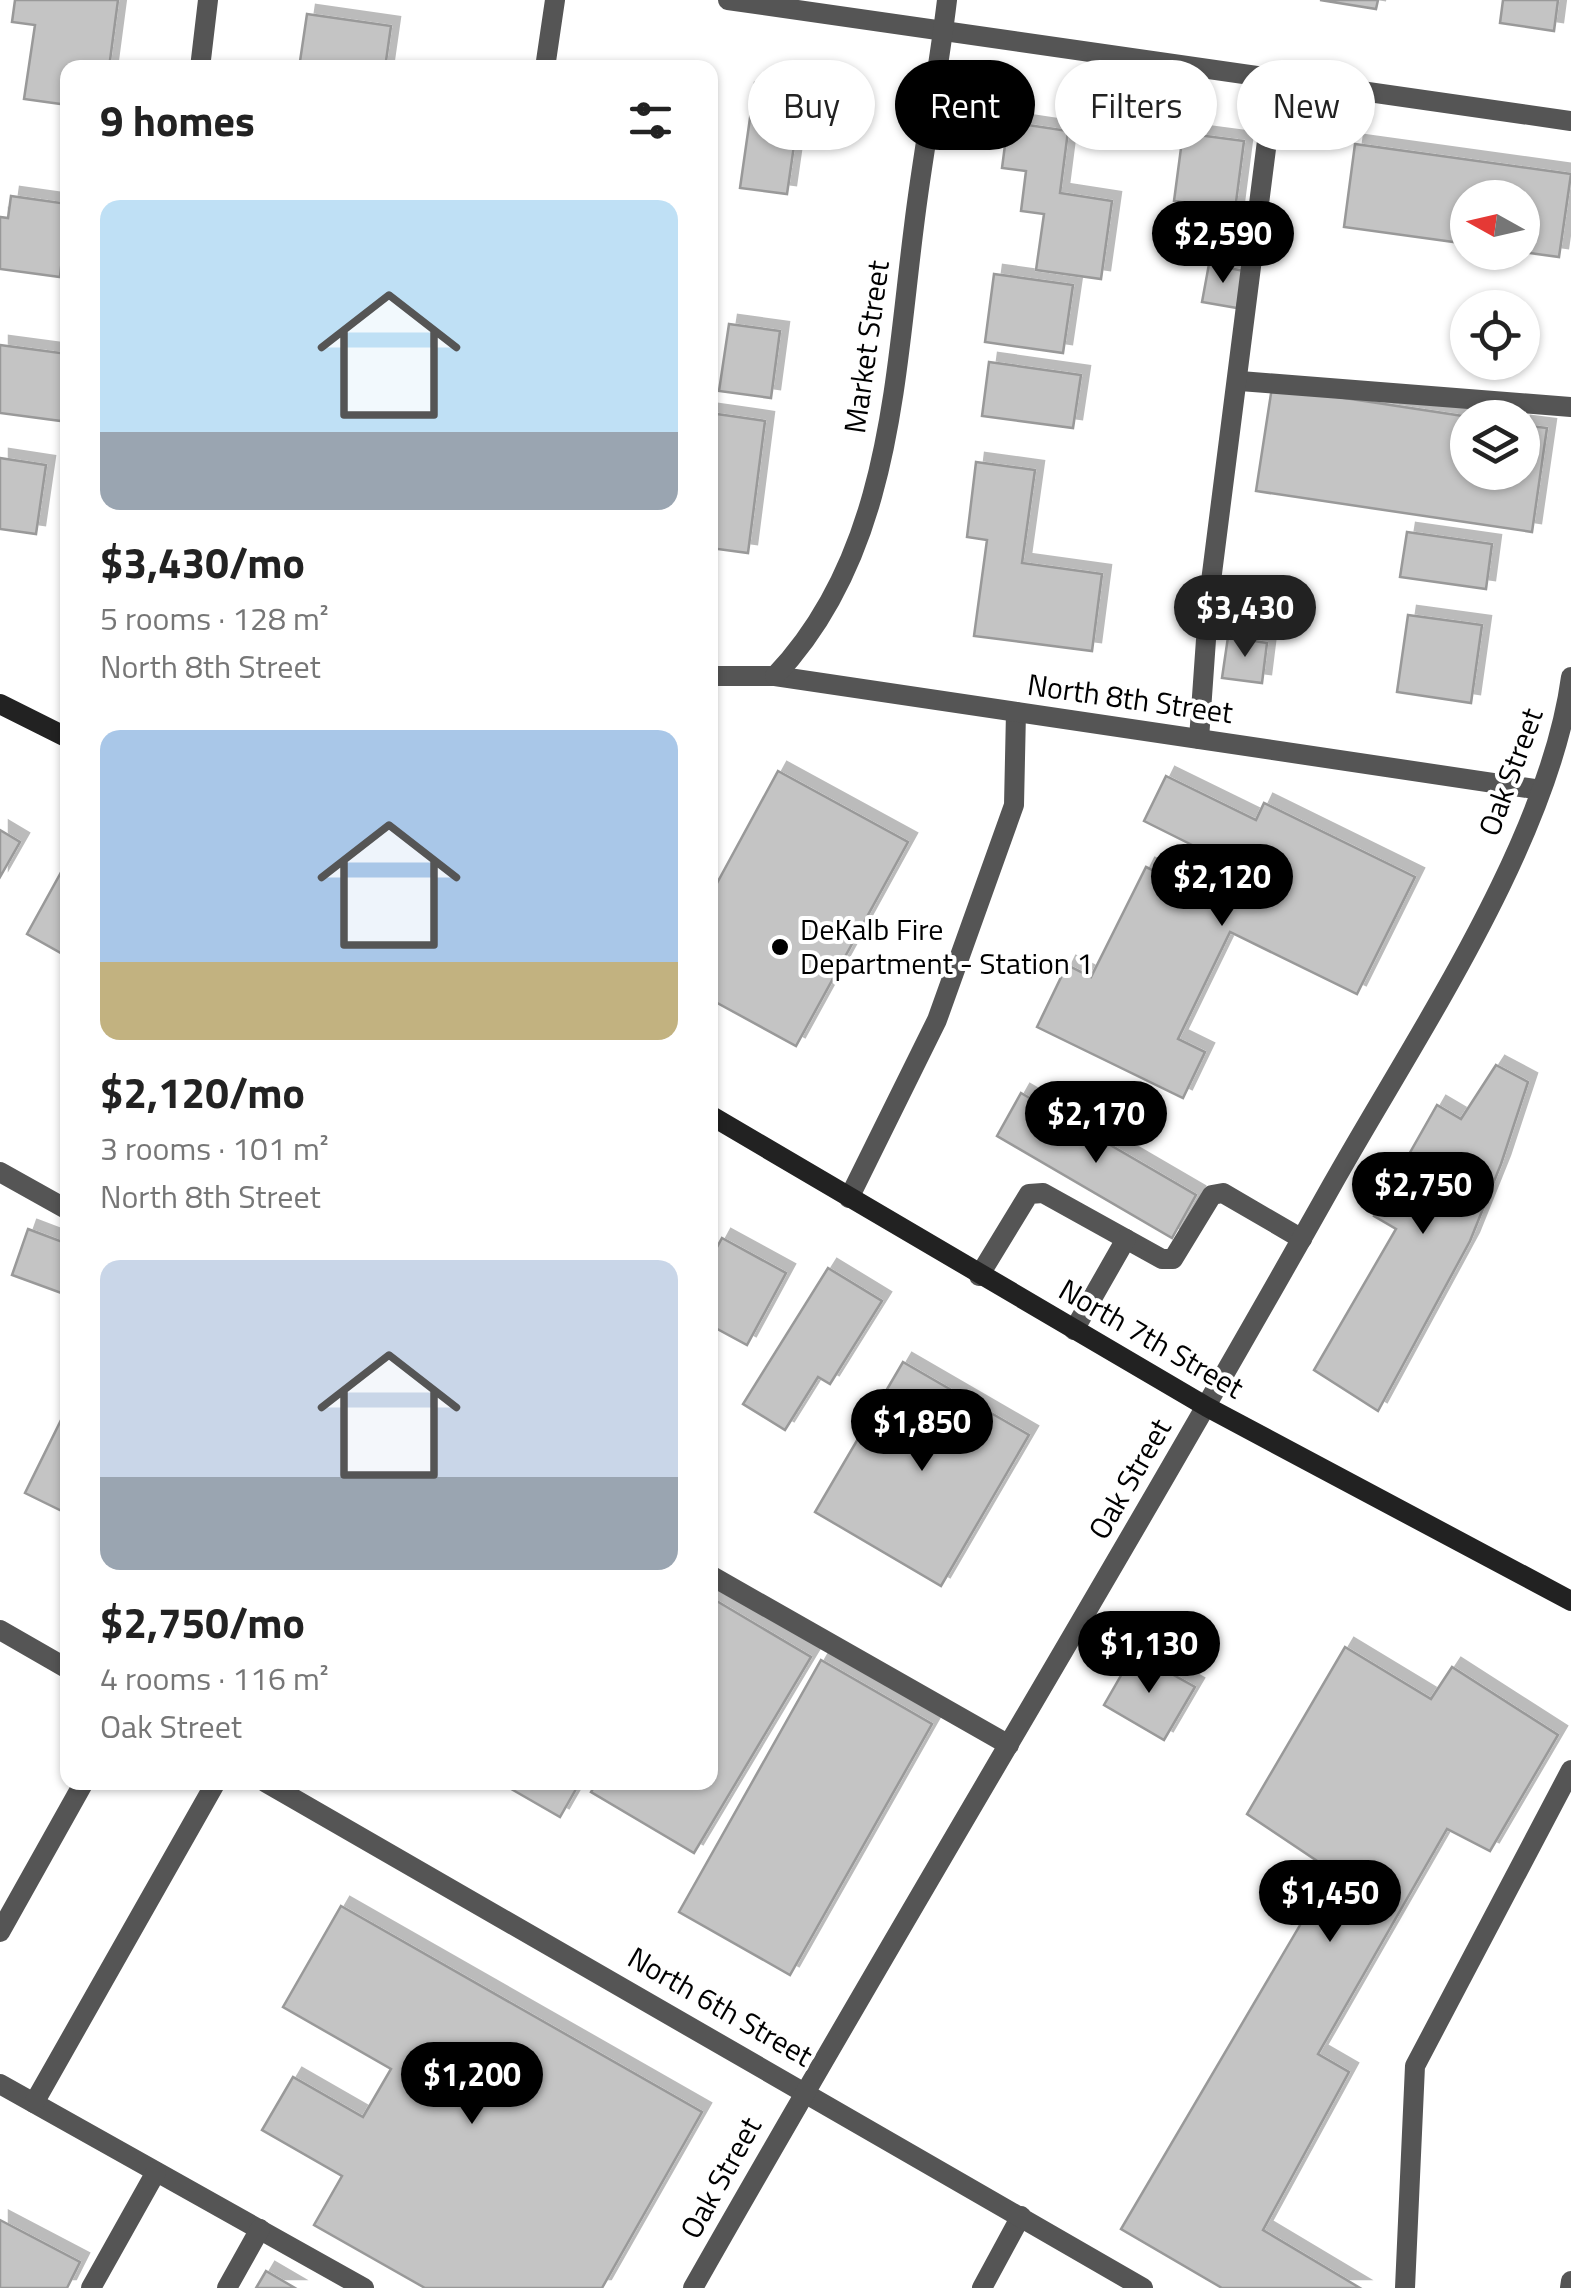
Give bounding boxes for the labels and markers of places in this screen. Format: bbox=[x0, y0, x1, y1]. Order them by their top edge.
pin: $2,590 bbox=[1142, 201, 1304, 286]
pin: $3,430 bbox=[1164, 575, 1326, 660]
pin: $2,120 bbox=[1141, 844, 1303, 929]
place label: DeKalb Fire Department - Station 1 bbox=[800, 906, 1093, 986]
marker: DeKalb Fire Department - Station 1 bbox=[769, 936, 791, 958]
pin: $2,170 bbox=[1015, 1081, 1177, 1166]
pin: $2,750 bbox=[1342, 1152, 1504, 1237]
pin: $1,850 bbox=[841, 1389, 1003, 1474]
pin: $1,130 bbox=[1068, 1611, 1230, 1696]
pin: $1,450 bbox=[1249, 1860, 1411, 1945]
pin: $1,200 bbox=[391, 2042, 553, 2127]

